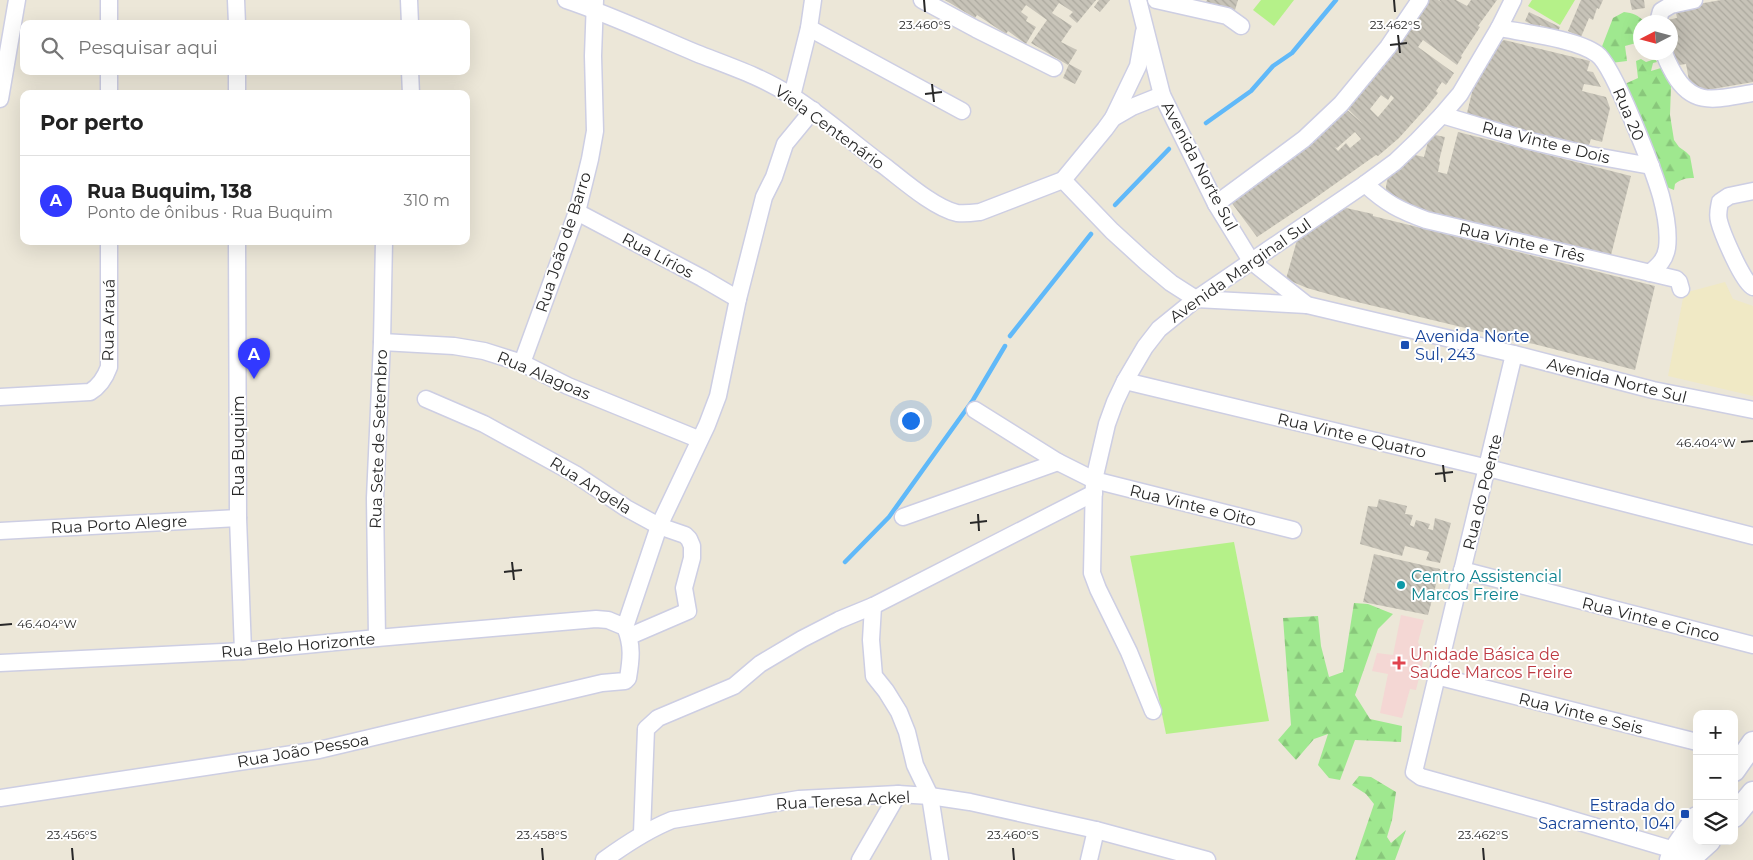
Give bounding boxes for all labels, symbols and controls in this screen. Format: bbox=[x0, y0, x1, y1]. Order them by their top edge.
north arrow bbox=[1633, 15, 1678, 60]
text: 23.460°S bbox=[899, 17, 951, 32]
text: 23.462°S bbox=[1370, 17, 1420, 32]
search box bbox=[20, 20, 470, 75]
icon: search bbox=[38, 34, 66, 62]
text: Pesquisar aqui bbox=[78, 36, 218, 59]
street label: Viela Centenário bbox=[771, 81, 888, 174]
street label: Rua 20 bbox=[1609, 85, 1648, 144]
street label: Avenida Norte Sul bbox=[1158, 98, 1242, 234]
text: Por perto bbox=[40, 110, 144, 135]
street label: Rua Vinte e Dois bbox=[1480, 117, 1612, 168]
street label: Rua João de Barro bbox=[532, 170, 595, 315]
text: Rua Buquim, 138 bbox=[87, 180, 252, 203]
text: A bbox=[50, 191, 62, 210]
text: 310 m bbox=[403, 191, 450, 210]
text: Ponto de ônibus · Rua Buquim bbox=[87, 203, 333, 222]
street label: Avenida Marginal Sul bbox=[1166, 214, 1315, 327]
street label: Rua Vinte e Três bbox=[1457, 219, 1587, 266]
street label: Rua Lírios bbox=[619, 229, 697, 282]
street label: Rua Arauá bbox=[98, 278, 119, 362]
place label: Avenida Norte Sul, 243 bbox=[1415, 327, 1529, 364]
pin: A bbox=[238, 338, 270, 379]
marker: Avenida Norte Sul, 243 bbox=[1399, 339, 1411, 351]
street label: Rua Alagoas bbox=[494, 347, 593, 404]
street label: Rua Sete de Setembro bbox=[366, 349, 391, 529]
street label: Avenida Norte Sul bbox=[1545, 354, 1689, 407]
street label: Rua Buquim bbox=[229, 395, 248, 497]
your location bbox=[898, 408, 924, 434]
street label: Rua Vinte e Quatro bbox=[1276, 409, 1428, 462]
street label: Rua do Poente bbox=[1459, 432, 1506, 552]
text: 46.404°W bbox=[1676, 435, 1736, 450]
street label: Rua Angela bbox=[546, 453, 635, 518]
street label: Rua Vinte e Oito bbox=[1128, 481, 1258, 530]
street label: Rua Porto Alegre bbox=[50, 511, 188, 538]
place label: Centro Assistencial Marcos Freire bbox=[1411, 567, 1562, 604]
marker: Centro Assistencial Marcos Freire bbox=[1395, 579, 1407, 591]
street label: Rua Vinte e Cinco bbox=[1580, 593, 1722, 646]
text: 46.404°W bbox=[17, 616, 77, 631]
street label: Rua Belo Horizonte bbox=[220, 629, 376, 662]
place label: Unidade Básica de Saúde Marcos Freire bbox=[1410, 645, 1573, 682]
marker: Unidade Básica de Saúde Marcos Freire bbox=[1392, 656, 1406, 670]
street label: Rua Vinte e Seis bbox=[1517, 689, 1645, 738]
map controls bbox=[1693, 710, 1738, 845]
button: + bbox=[1693, 710, 1738, 755]
street label: Rua João Pessoa bbox=[236, 730, 371, 771]
button: − bbox=[1693, 755, 1738, 800]
street label: Rua Teresa Ackel bbox=[775, 787, 911, 814]
place label: Estrada do Sacramento, 1041 bbox=[1538, 796, 1675, 833]
button: layers bbox=[1693, 800, 1738, 845]
marker: Estrada do Sacramento, 1041 bbox=[1679, 808, 1691, 820]
text: 23.456°S bbox=[47, 827, 97, 842]
text: 23.458°S bbox=[517, 827, 567, 842]
text: 23.460°S bbox=[987, 827, 1039, 842]
text: 23.462°S bbox=[1458, 827, 1508, 842]

